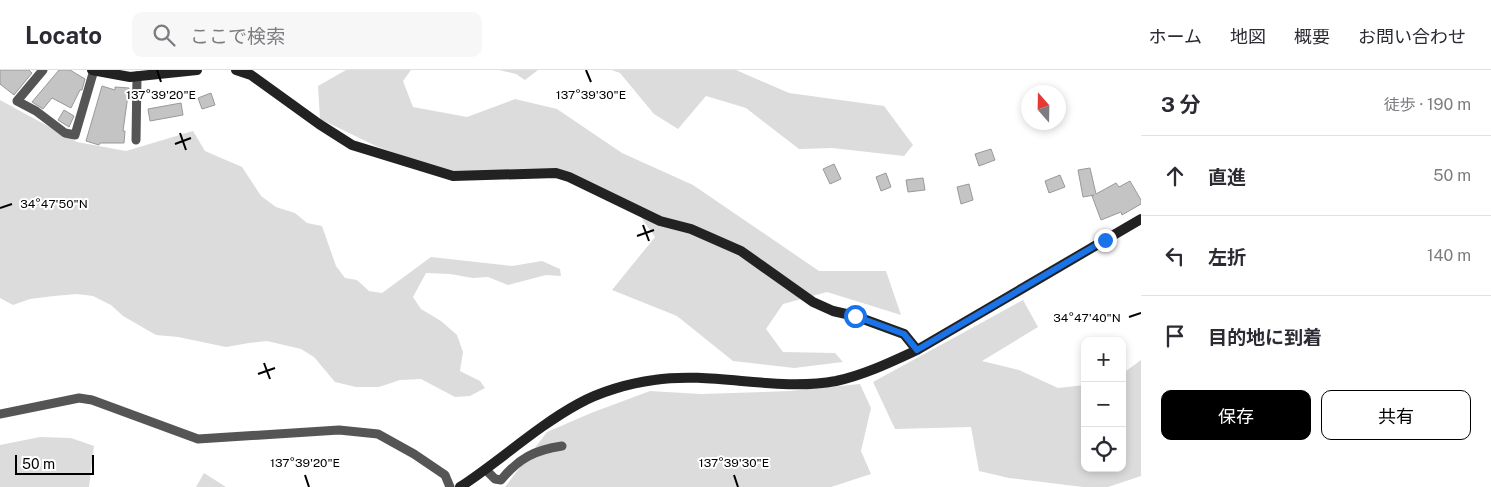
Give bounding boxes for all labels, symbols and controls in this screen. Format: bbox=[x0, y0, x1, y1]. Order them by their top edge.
search box bbox=[132, 12, 482, 57]
text: Locato bbox=[25, 21, 102, 49]
icon: search bbox=[150, 21, 178, 49]
text: ここで検索 bbox=[190, 25, 285, 47]
text: ホーム bbox=[1149, 26, 1202, 47]
text: 地図 bbox=[1230, 26, 1266, 47]
text: 概要 bbox=[1294, 26, 1330, 47]
text: お問い合わせ bbox=[1358, 26, 1466, 47]
north arrow bbox=[1021, 85, 1066, 130]
text: 137°39'20"E bbox=[126, 88, 196, 102]
text: 137°39'30"E bbox=[556, 88, 626, 102]
text: 3 分 bbox=[1161, 92, 1201, 117]
text: 徒歩 · 190 m bbox=[1384, 95, 1471, 114]
icon: ahead bbox=[1161, 162, 1189, 190]
text: 直進 bbox=[1208, 166, 1246, 188]
text: 50 m bbox=[1433, 166, 1471, 185]
text: 34°47'50"N bbox=[20, 197, 88, 211]
route end bbox=[1094, 229, 1117, 252]
icon: left bbox=[1161, 242, 1189, 270]
text: 左折 bbox=[1208, 246, 1246, 268]
text: 140 m bbox=[1427, 246, 1471, 265]
route start bbox=[844, 305, 867, 328]
text: 34°47'40"N bbox=[1053, 311, 1121, 325]
icon: arrive bbox=[1161, 322, 1189, 350]
text: 目的地に到着 bbox=[1208, 326, 1322, 348]
map controls bbox=[1081, 337, 1126, 472]
button: + bbox=[1081, 337, 1126, 382]
button: − bbox=[1081, 382, 1126, 427]
button: 保存 bbox=[1161, 390, 1311, 440]
button: 共有 bbox=[1321, 390, 1471, 440]
button: locate bbox=[1081, 427, 1126, 472]
scale bar bbox=[15, 452, 94, 475]
text: 50 m bbox=[22, 456, 55, 472]
text: 137°39'20"E bbox=[270, 456, 340, 470]
text: 137°39'30"E bbox=[699, 456, 769, 470]

